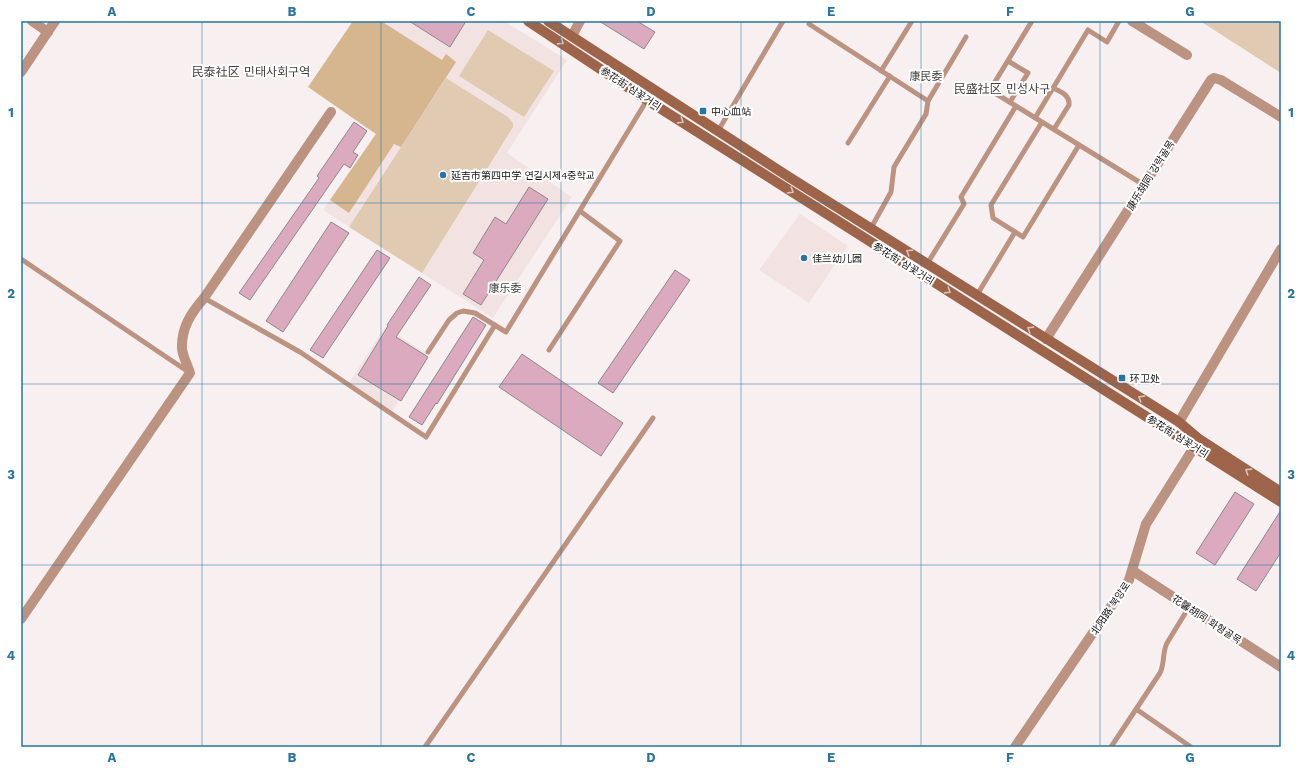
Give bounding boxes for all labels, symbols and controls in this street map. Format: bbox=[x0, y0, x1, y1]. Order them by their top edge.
text: A bbox=[108, 4, 117, 19]
text: B bbox=[288, 4, 297, 19]
text: C bbox=[467, 4, 476, 19]
text: D bbox=[646, 4, 656, 19]
text: E bbox=[827, 4, 835, 19]
text: F bbox=[1006, 4, 1014, 19]
text: G bbox=[1185, 4, 1195, 19]
one-way arrow bbox=[557, 38, 564, 45]
district label: 民泰社区 민태사회구역 bbox=[192, 65, 310, 79]
street label: 参花街 삼꽃거리 bbox=[598, 65, 663, 112]
district label: 康民委 bbox=[910, 70, 943, 83]
district label: 民盛社区 민성사구 bbox=[954, 82, 1050, 96]
text: 1 bbox=[8, 105, 14, 120]
text: 1 bbox=[1288, 105, 1294, 120]
marker: 中心血站 bbox=[698, 106, 708, 116]
place label: 中心血站 bbox=[711, 106, 751, 117]
one-way arrow bbox=[677, 116, 684, 124]
street label: 康乐胡同 강락골목 bbox=[1125, 138, 1176, 212]
marker: 延吉市第四中学 연길시제4중학교 bbox=[438, 170, 448, 180]
place label: 延吉市第四中学 연길시제4중학교 bbox=[451, 170, 595, 181]
one-way arrow bbox=[787, 186, 794, 194]
street label: 参花街 삼꽃거리 bbox=[871, 240, 936, 287]
one-way arrow bbox=[906, 249, 913, 257]
marker: 佳兰幼儿园 bbox=[799, 253, 809, 263]
place label: 佳兰幼儿园 bbox=[812, 253, 862, 264]
district label: 康乐委 bbox=[489, 282, 522, 295]
text: 2 bbox=[7, 286, 15, 301]
one-way arrow bbox=[944, 286, 951, 293]
text: 2 bbox=[1287, 286, 1295, 301]
one-way arrow bbox=[1027, 326, 1034, 334]
marker: 环卫处 bbox=[1117, 373, 1127, 383]
place label: 环卫处 bbox=[1130, 373, 1160, 384]
one-way arrow bbox=[1138, 396, 1145, 403]
street label: 参花街 삼꽃거리 bbox=[1145, 413, 1210, 460]
text: 3 bbox=[7, 467, 15, 482]
text: 3 bbox=[1287, 467, 1295, 482]
one-way arrow bbox=[1245, 468, 1252, 475]
street label: 北阳路 북양로 bbox=[1089, 580, 1132, 637]
street label: 花馨胡同 화형골목 bbox=[1170, 593, 1243, 646]
text: 4 bbox=[7, 648, 16, 663]
text: 4 bbox=[1287, 648, 1296, 663]
text: A bbox=[108, 750, 117, 765]
text: B bbox=[288, 750, 297, 765]
text: C bbox=[467, 750, 476, 765]
text: D bbox=[646, 750, 656, 765]
text: E bbox=[827, 750, 835, 765]
text: F bbox=[1006, 750, 1014, 765]
text: G bbox=[1185, 750, 1195, 765]

